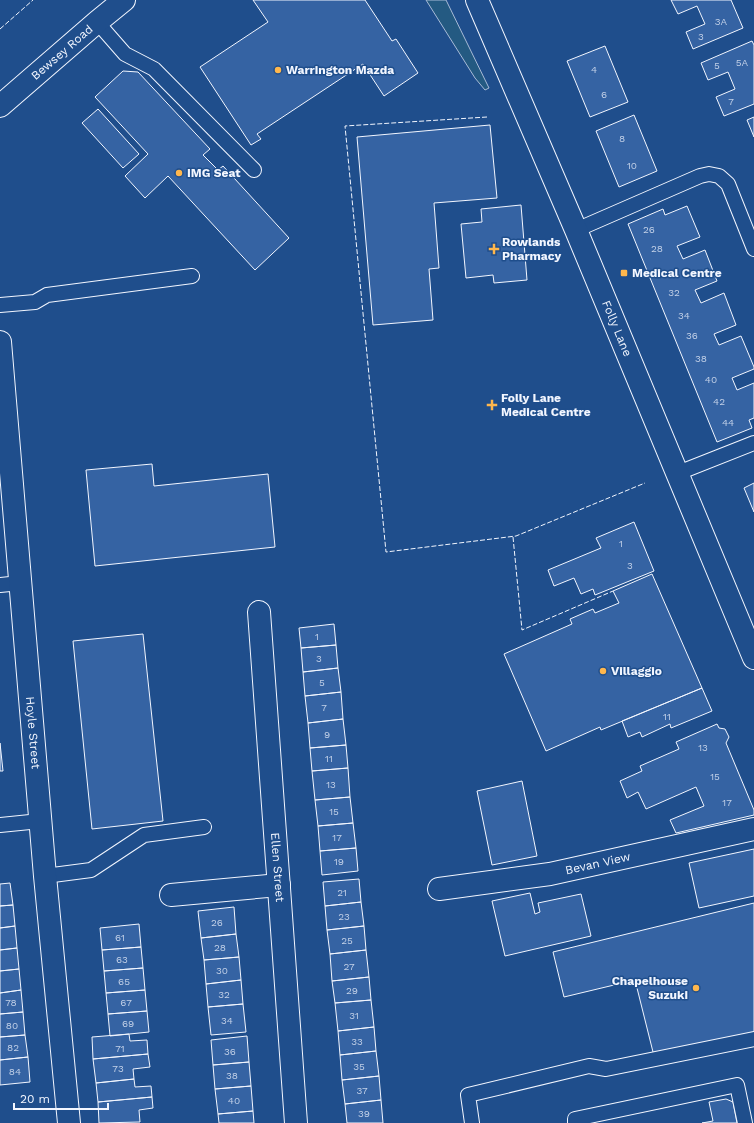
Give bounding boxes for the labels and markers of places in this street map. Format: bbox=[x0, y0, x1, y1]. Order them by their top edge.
place label: Warrington Mazda bbox=[286, 63, 394, 77]
marker: Warrington Mazda bbox=[273, 65, 283, 75]
place label: IMG Seat bbox=[187, 166, 241, 180]
marker: IMG Seat bbox=[174, 168, 184, 178]
place label: Rowlands Pharmacy bbox=[502, 235, 561, 263]
marker: Rowlands Pharmacy bbox=[489, 244, 499, 254]
place label: Medical Centre bbox=[632, 266, 722, 280]
marker: Medical Centre bbox=[619, 268, 629, 278]
place label: Folly Lane Medical Centre bbox=[501, 391, 591, 419]
marker: Folly Lane Medical Centre bbox=[486, 399, 498, 411]
place label: Villaggio bbox=[611, 664, 662, 678]
marker: Villaggio bbox=[598, 666, 608, 676]
place label: Chapelhouse Suzuki bbox=[612, 974, 688, 1002]
marker: Chapelhouse Suzuki bbox=[691, 983, 701, 993]

